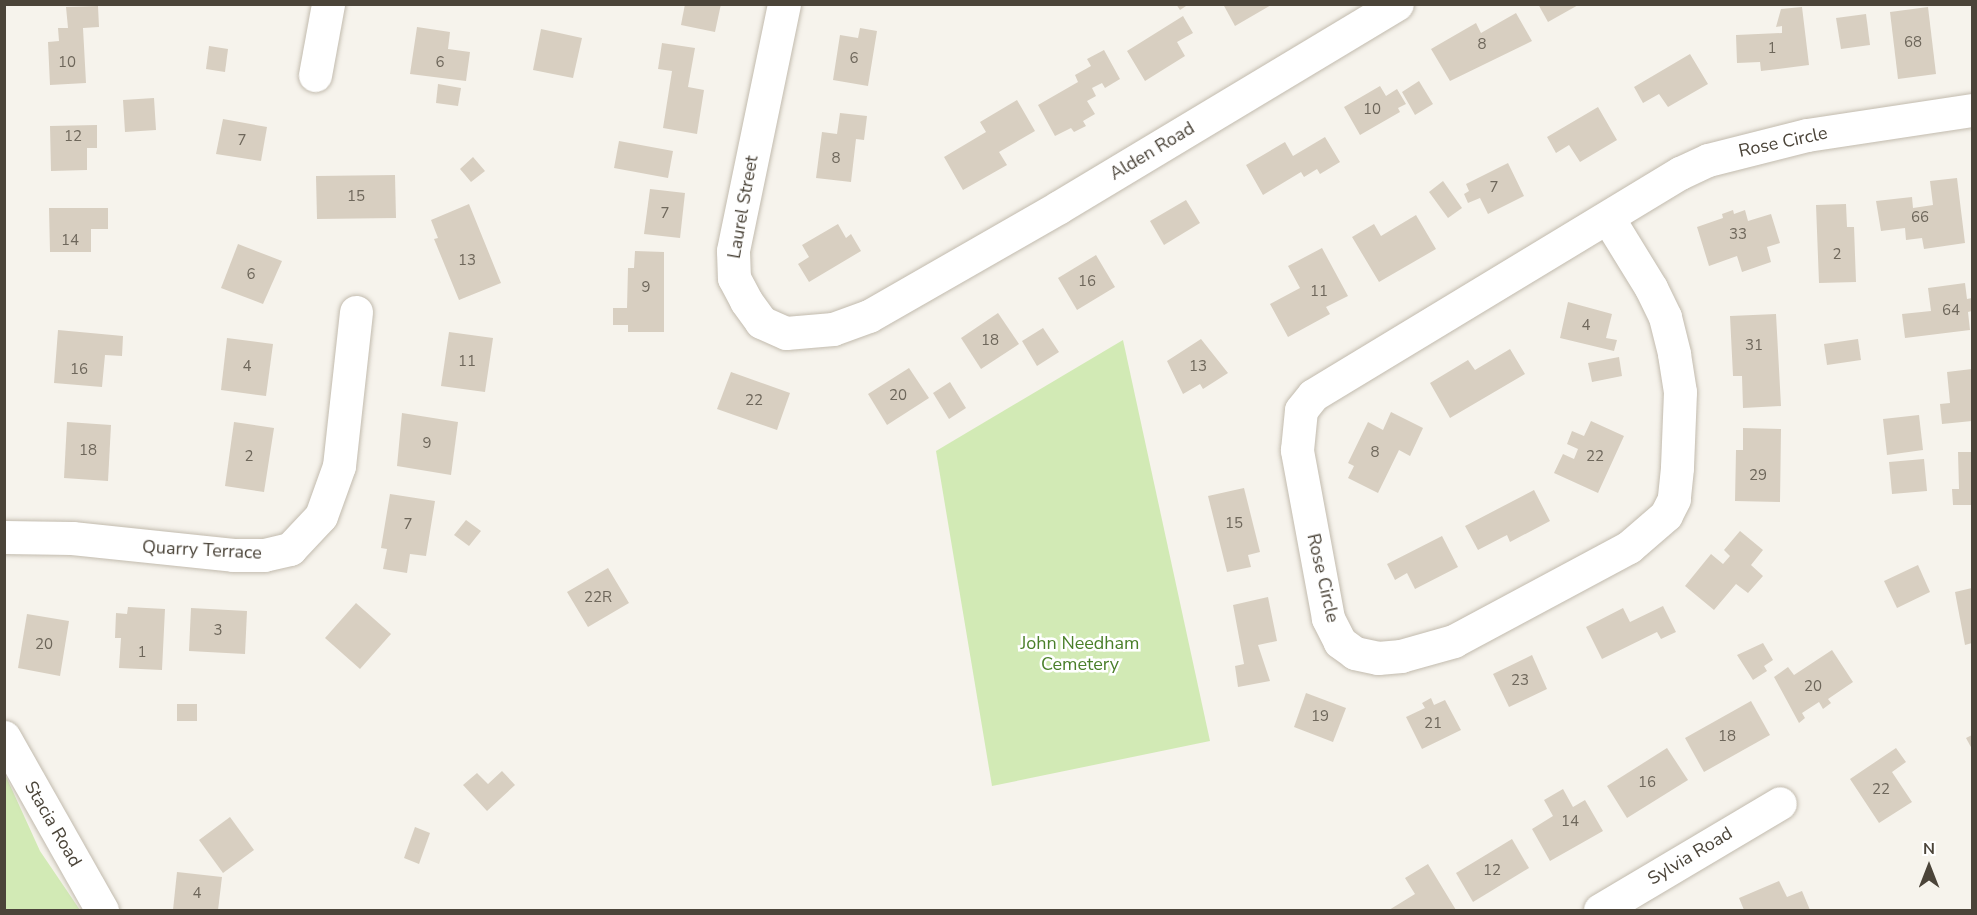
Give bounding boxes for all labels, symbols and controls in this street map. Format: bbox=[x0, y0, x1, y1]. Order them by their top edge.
house number: 68 bbox=[1904, 34, 1922, 52]
house number: 8 bbox=[1478, 36, 1486, 54]
house number: 1 bbox=[1768, 40, 1776, 58]
house number: 6 bbox=[850, 50, 858, 68]
house number: 10 bbox=[58, 54, 76, 72]
house number: 6 bbox=[436, 54, 444, 72]
house number: 10 bbox=[1363, 101, 1381, 119]
street label: Alden Road bbox=[1106, 117, 1198, 185]
street label: Rose Circle bbox=[1737, 122, 1829, 162]
house number: 12 bbox=[64, 128, 82, 146]
house number: 7 bbox=[238, 132, 246, 150]
house number: 8 bbox=[832, 150, 840, 168]
street label: Laurel Street bbox=[723, 154, 763, 260]
house number: 7 bbox=[1490, 179, 1498, 197]
house number: 15 bbox=[347, 188, 365, 206]
house number: 7 bbox=[661, 205, 669, 223]
house number: 66 bbox=[1911, 209, 1929, 227]
house number: 33 bbox=[1729, 226, 1747, 244]
house number: 14 bbox=[61, 232, 79, 250]
house number: 2 bbox=[1833, 246, 1841, 264]
house number: 13 bbox=[458, 252, 476, 270]
house number: 6 bbox=[247, 266, 255, 284]
house number: 16 bbox=[1078, 273, 1096, 291]
house number: 9 bbox=[642, 279, 650, 297]
house number: 11 bbox=[1310, 283, 1328, 301]
house number: 64 bbox=[1942, 302, 1960, 320]
house number: 4 bbox=[1582, 317, 1590, 335]
house number: 18 bbox=[981, 332, 999, 350]
house number: 31 bbox=[1745, 337, 1763, 355]
house number: 11 bbox=[458, 353, 476, 371]
house number: 4 bbox=[243, 358, 251, 376]
house number: 13 bbox=[1189, 358, 1207, 376]
house number: 16 bbox=[70, 361, 88, 379]
house number: 20 bbox=[889, 387, 907, 405]
house number: 22 bbox=[745, 392, 763, 410]
house number: 9 bbox=[423, 435, 431, 453]
house number: 18 bbox=[79, 442, 97, 460]
house number: 8 bbox=[1371, 444, 1379, 462]
house number: 2 bbox=[245, 448, 253, 466]
house number: 22 bbox=[1586, 448, 1604, 466]
house number: 29 bbox=[1749, 467, 1767, 485]
house number: 15 bbox=[1225, 515, 1243, 533]
house number: 7 bbox=[404, 516, 412, 534]
street label: Rose Circle bbox=[1302, 531, 1344, 625]
street label: Quarry Terrace bbox=[142, 536, 262, 564]
house number: 22R bbox=[584, 589, 612, 607]
house number: 3 bbox=[214, 622, 222, 640]
park label: John Needham Cemetery bbox=[1020, 633, 1140, 676]
house number: 20 bbox=[35, 636, 53, 654]
house number: 1 bbox=[138, 644, 146, 662]
house number: 23 bbox=[1511, 672, 1529, 690]
house number: 20 bbox=[1804, 678, 1822, 696]
house number: 19 bbox=[1311, 708, 1329, 726]
house number: 21 bbox=[1424, 715, 1442, 733]
house number: 18 bbox=[1718, 728, 1736, 746]
house number: 16 bbox=[1638, 774, 1656, 792]
street label: Stacia Road bbox=[20, 777, 86, 871]
house number: 22 bbox=[1872, 781, 1890, 799]
house number: 14 bbox=[1561, 813, 1579, 831]
street label: Sylvia Road bbox=[1644, 822, 1736, 890]
north arrow bbox=[1899, 837, 1959, 897]
text: N bbox=[1923, 838, 1935, 860]
house number: 12 bbox=[1483, 862, 1501, 880]
house number: 4 bbox=[193, 885, 201, 903]

